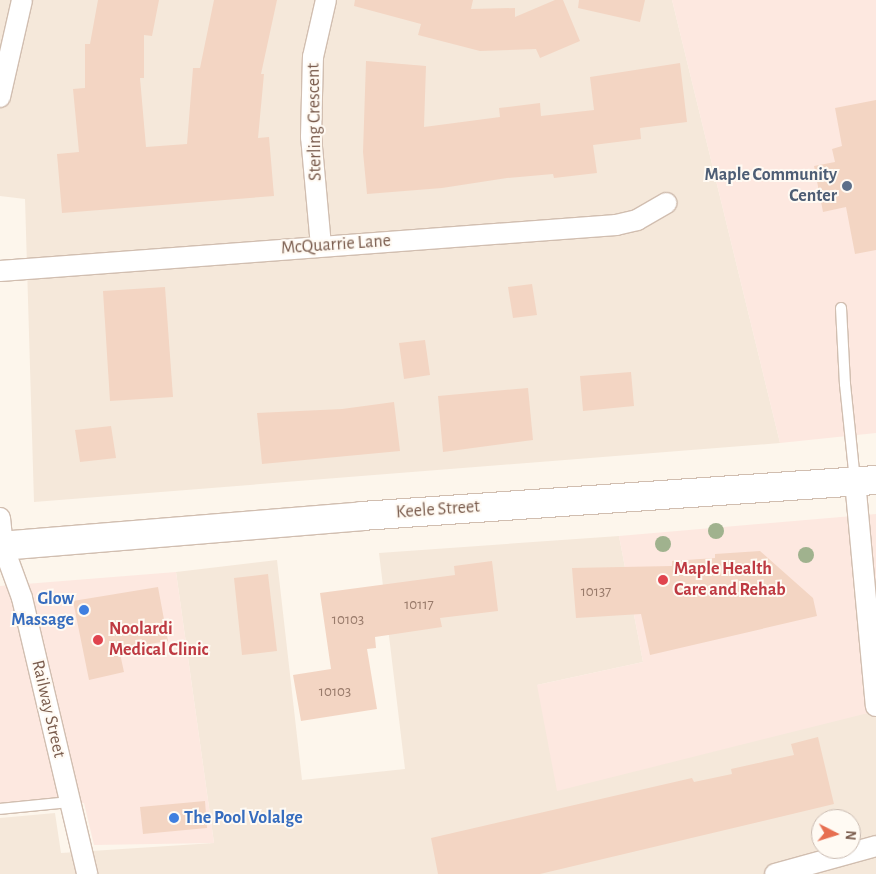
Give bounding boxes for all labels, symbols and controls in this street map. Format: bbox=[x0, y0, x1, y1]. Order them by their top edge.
street label: Sterling Crescent bbox=[303, 63, 327, 181]
place label: Maple Community Center bbox=[705, 165, 837, 208]
marker: Maple Community Center bbox=[841, 180, 853, 192]
street label: McQuarrie Lane bbox=[280, 230, 392, 260]
street label: Keele Street bbox=[395, 496, 481, 524]
place label: Maple Health Care and Rehab bbox=[674, 559, 786, 602]
marker: Maple Health Care and Rehab bbox=[656, 573, 670, 587]
house number: 10137 bbox=[581, 583, 611, 601]
place label: Glow Massage bbox=[11, 589, 74, 632]
house number: 10117 bbox=[404, 596, 434, 614]
marker: Glow Massage bbox=[78, 604, 90, 616]
house number: 10103 bbox=[332, 611, 364, 629]
place label: Noolardi Medical Clinic bbox=[109, 619, 209, 662]
marker: Noolardi Medical Clinic bbox=[91, 633, 105, 647]
street label: Railway Street bbox=[26, 658, 70, 760]
house number: 10103 bbox=[319, 683, 351, 701]
place label: The Pool Volalge bbox=[184, 807, 303, 829]
north arrow bbox=[811, 809, 861, 859]
marker: The Pool Volalge bbox=[168, 812, 180, 824]
text: N bbox=[843, 830, 857, 841]

